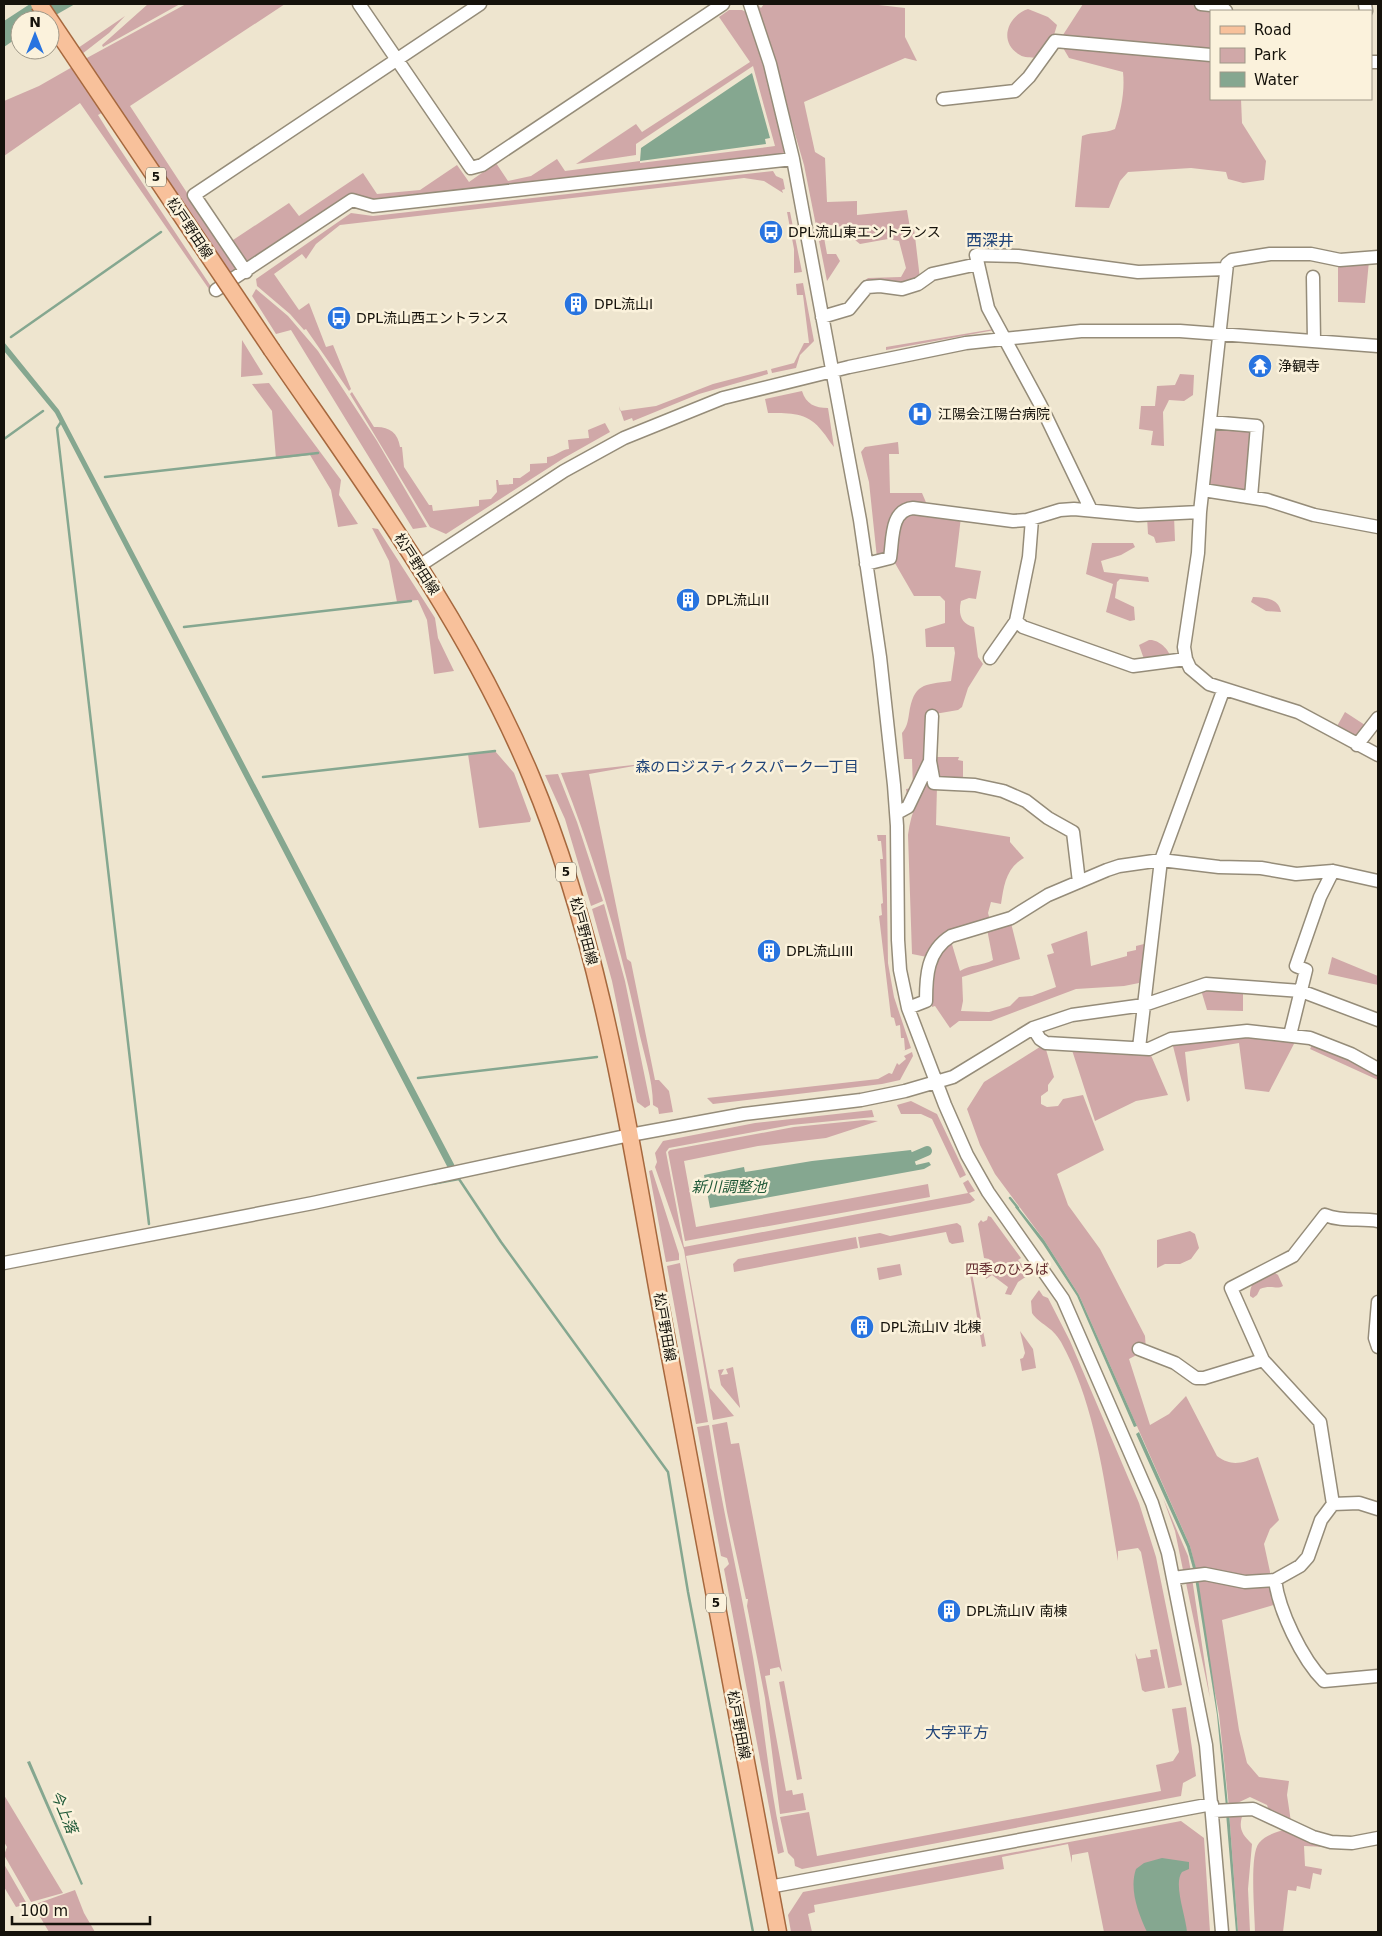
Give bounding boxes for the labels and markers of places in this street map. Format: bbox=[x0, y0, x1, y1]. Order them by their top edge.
bus stop icon: DPL流山東エントランス bbox=[758, 219, 784, 245]
place label: DPL流山東エントランス bbox=[788, 224, 941, 240]
building icon: DPL流山I bbox=[563, 291, 589, 317]
place label: DPL流山I bbox=[594, 296, 653, 312]
bus stop icon: DPL流山西エントランス bbox=[326, 305, 352, 331]
place label: DPL流山西エントランス bbox=[356, 310, 509, 326]
temple icon: 浄観寺 bbox=[1247, 353, 1273, 379]
place label: 浄観寺 bbox=[1278, 358, 1320, 374]
hospital icon: 江陽会江陽台病院 bbox=[907, 401, 933, 427]
place label: 江陽会江陽台病院 bbox=[938, 406, 1050, 422]
building icon: DPL流山II bbox=[675, 587, 701, 613]
place label: DPL流山II bbox=[706, 592, 769, 608]
building icon: DPL流山III bbox=[756, 938, 782, 964]
place label: DPL流山III bbox=[786, 943, 853, 959]
building icon: DPL流山IV 北棟 bbox=[849, 1314, 875, 1340]
place label: DPL流山IV 北棟 bbox=[880, 1319, 981, 1335]
building icon: DPL流山IV 南棟 bbox=[936, 1598, 962, 1624]
place label: DPL流山IV 南棟 bbox=[966, 1603, 1067, 1619]

